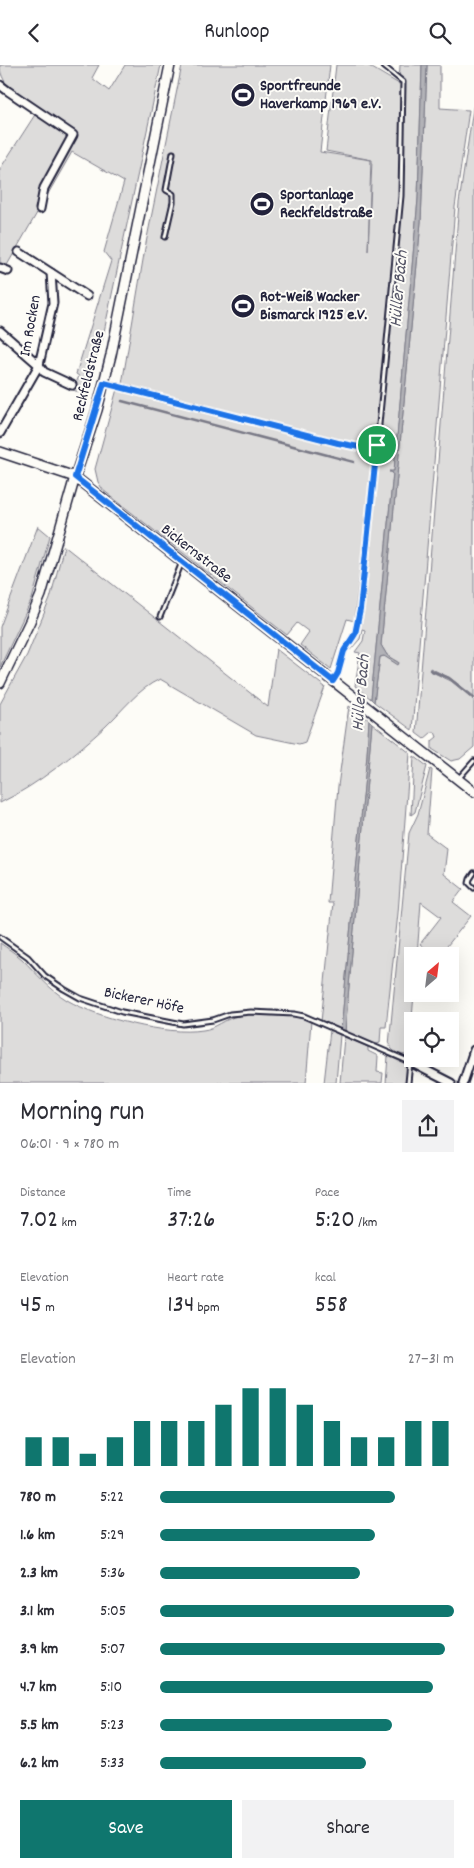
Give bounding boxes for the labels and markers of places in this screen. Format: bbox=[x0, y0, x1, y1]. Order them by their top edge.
place label: Sportfreunde Haverkamp 1969 e.V. bbox=[260, 75, 381, 116]
sports icon: Sportfreunde Haverkamp 1969 e.V. bbox=[230, 82, 256, 108]
place label: Sportanlage Reckfeldstraße bbox=[280, 184, 373, 225]
sports icon: Sportanlage Reckfeldstraße bbox=[249, 191, 275, 217]
place label: Rot-Weiß Wacker Bismarck 1925 e.V. bbox=[260, 286, 368, 327]
sports icon: Rot-Weiß Wacker Bismarck 1925 e.V. bbox=[230, 293, 256, 319]
pin bbox=[356, 424, 398, 466]

